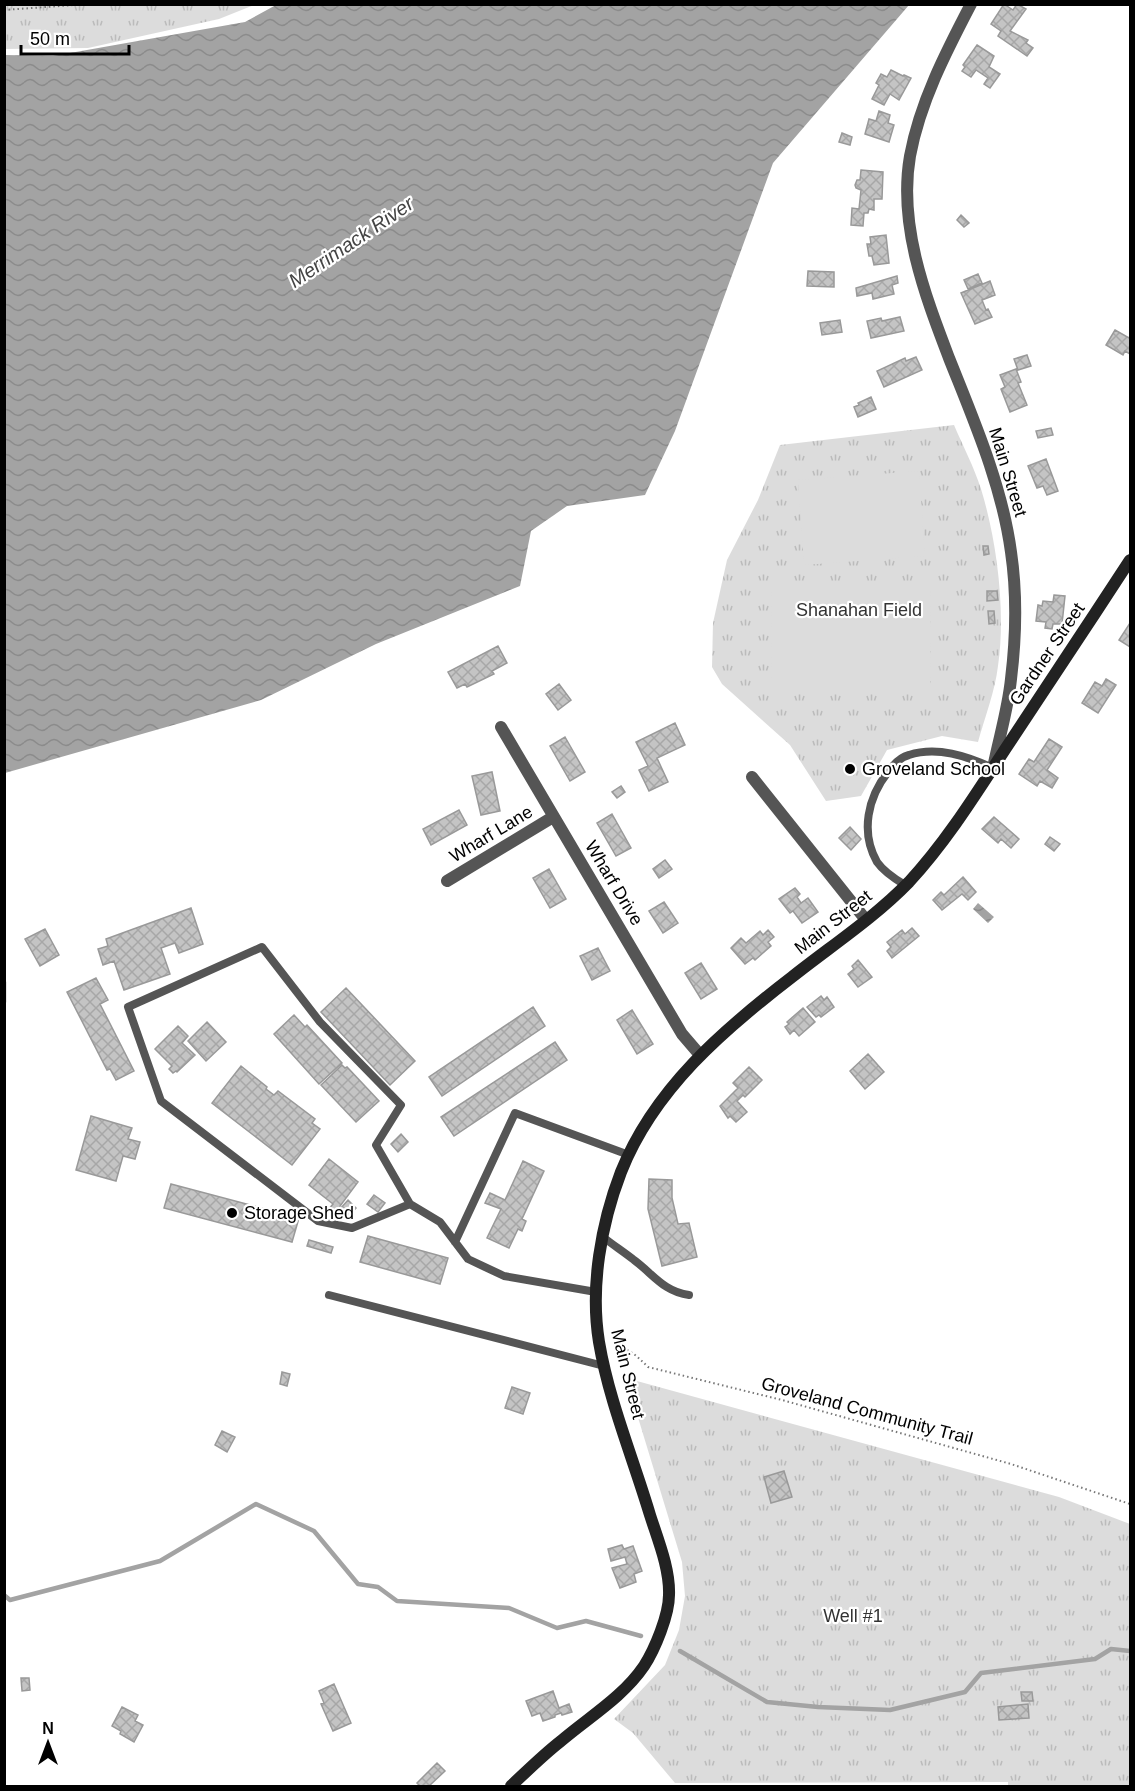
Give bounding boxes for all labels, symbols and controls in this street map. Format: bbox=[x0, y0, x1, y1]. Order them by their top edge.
scale bar bbox=[21, 18, 129, 56]
text: 50 m bbox=[30, 29, 70, 49]
water label: Merrimack River bbox=[285, 191, 419, 292]
street label: Main Street bbox=[985, 425, 1031, 519]
street label: Gardner Street bbox=[1005, 599, 1089, 709]
park label: Shanahan Field bbox=[796, 600, 922, 620]
place label: Groveland School bbox=[862, 759, 1005, 779]
marker: Groveland School bbox=[843, 762, 857, 776]
street label: Wharf Lane bbox=[446, 801, 536, 867]
street label: Wharf Drive bbox=[581, 837, 647, 929]
street label: Main Street bbox=[791, 886, 875, 958]
place label: Storage Shed bbox=[244, 1203, 354, 1223]
marker: Storage Shed bbox=[225, 1206, 239, 1220]
street label: Main Street bbox=[607, 1327, 649, 1421]
street label: Groveland Community Trail bbox=[759, 1373, 975, 1449]
park label: Well #1 bbox=[823, 1606, 883, 1626]
north arrow bbox=[18, 1713, 78, 1773]
text: N bbox=[42, 1720, 54, 1737]

